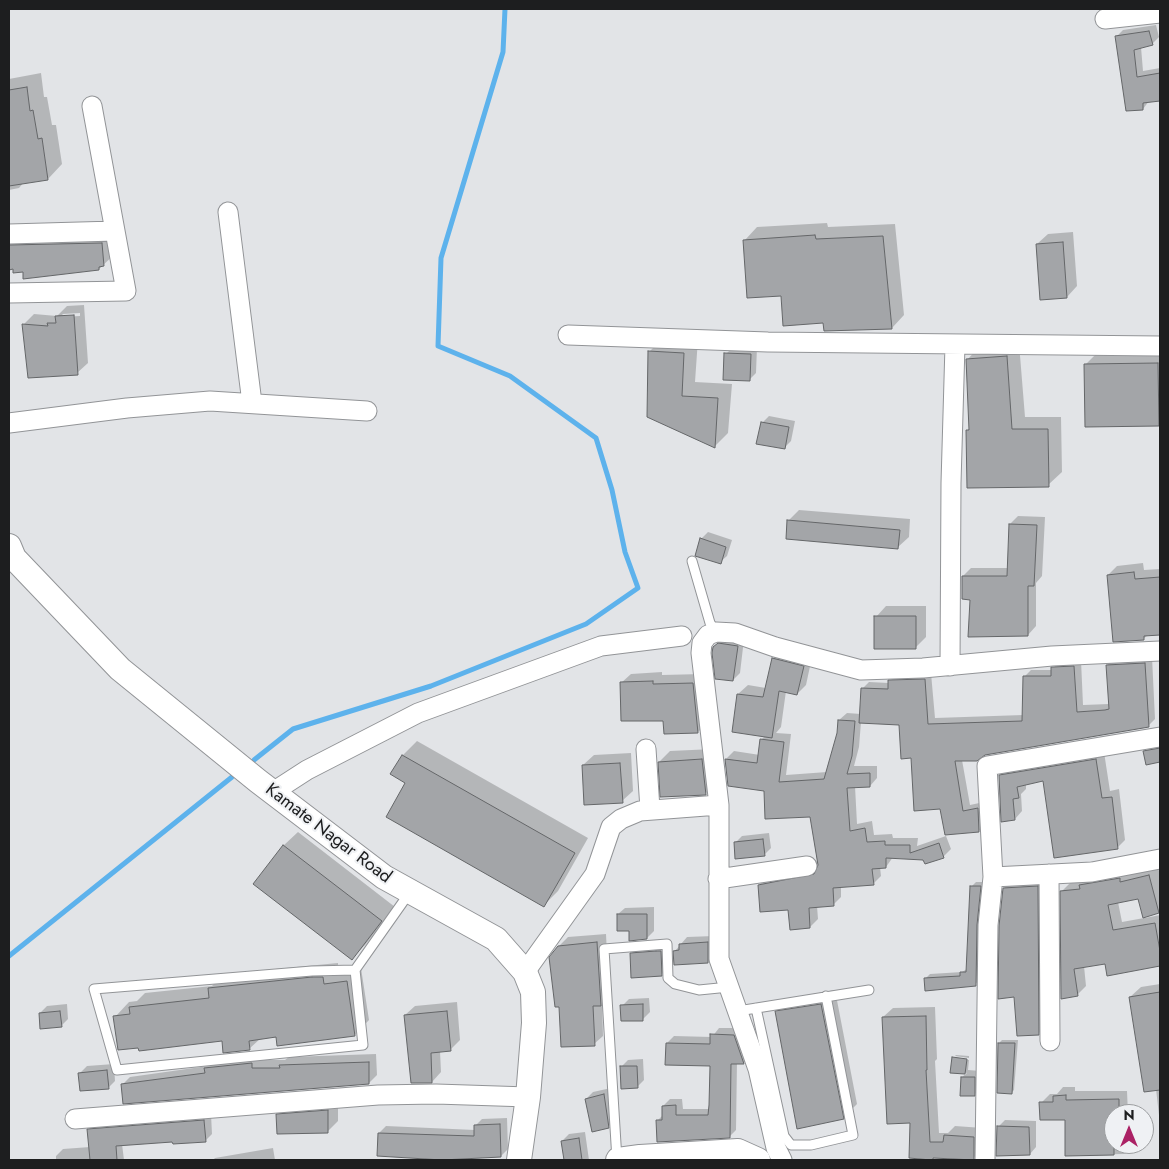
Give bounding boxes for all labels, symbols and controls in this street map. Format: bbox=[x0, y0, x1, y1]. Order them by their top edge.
street label: Kamate Nagar Road bbox=[261, 780, 395, 888]
north arrow bbox=[1104, 1104, 1154, 1154]
text: N bbox=[1123, 1105, 1135, 1125]

